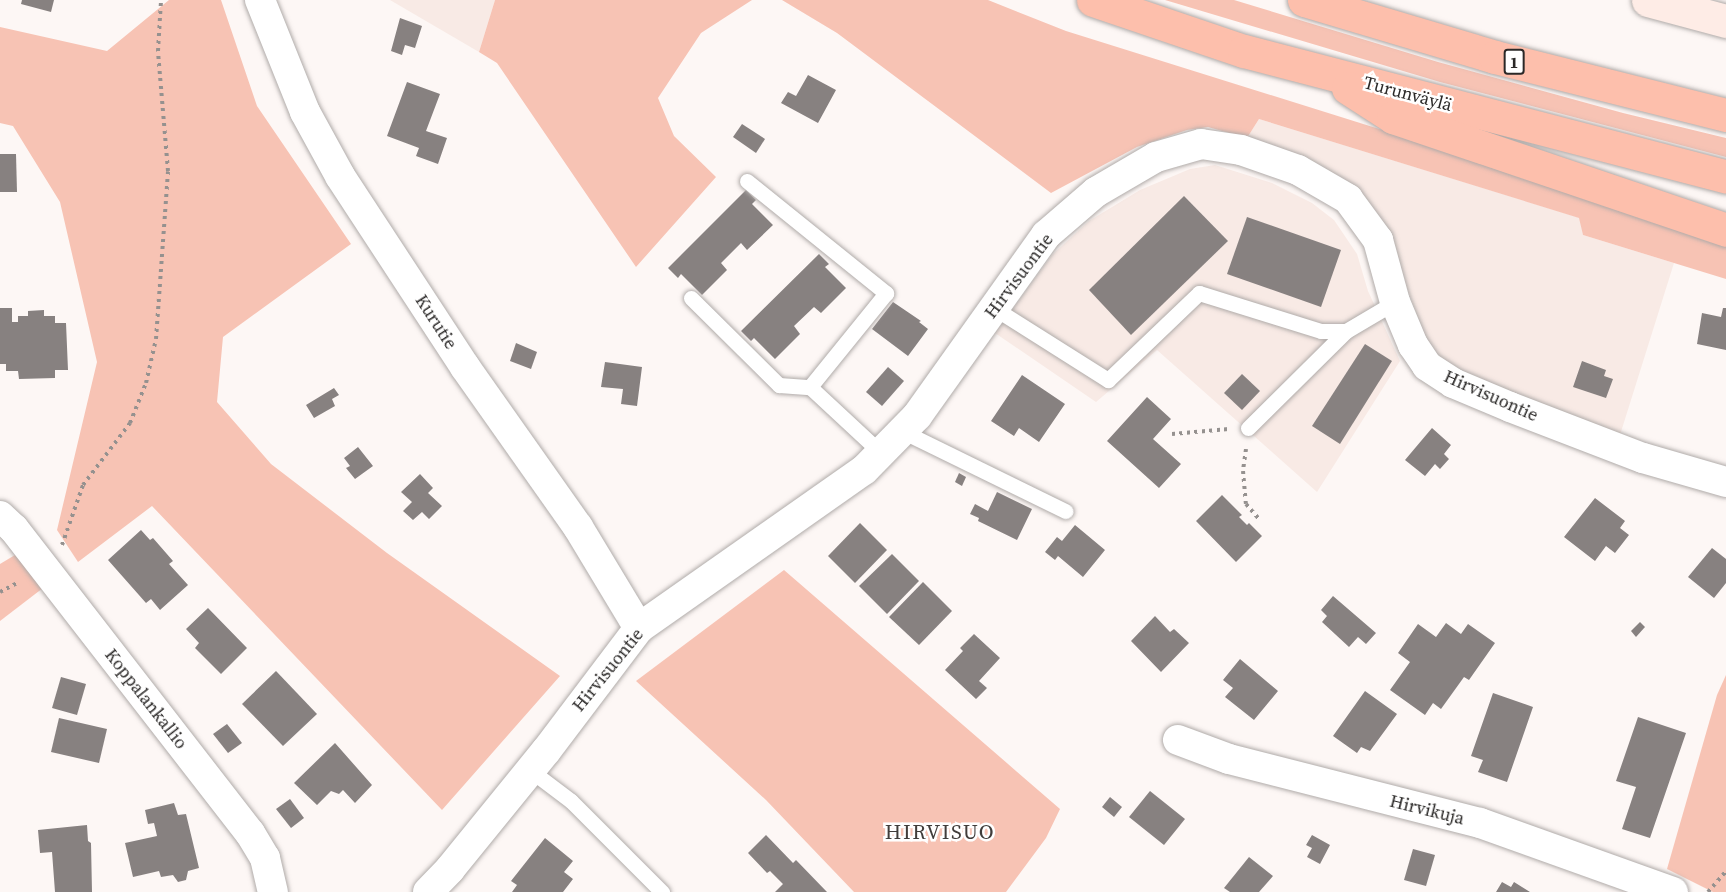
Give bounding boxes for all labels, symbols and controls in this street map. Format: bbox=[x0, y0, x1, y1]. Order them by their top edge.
road number: 1 bbox=[1504, 49, 1524, 75]
street label: Turunväylä bbox=[1362, 72, 1454, 116]
street label: Hirvisuontie bbox=[980, 229, 1058, 323]
street label: Kurutie bbox=[410, 291, 462, 353]
street label: Hirvisuontie bbox=[1440, 366, 1542, 426]
street label: Hirvisuontie bbox=[568, 624, 648, 716]
street label: Koppalankallio bbox=[100, 644, 192, 754]
street label: Hirvikuja bbox=[1387, 790, 1467, 830]
district label: HIRVISUO bbox=[885, 819, 995, 845]

